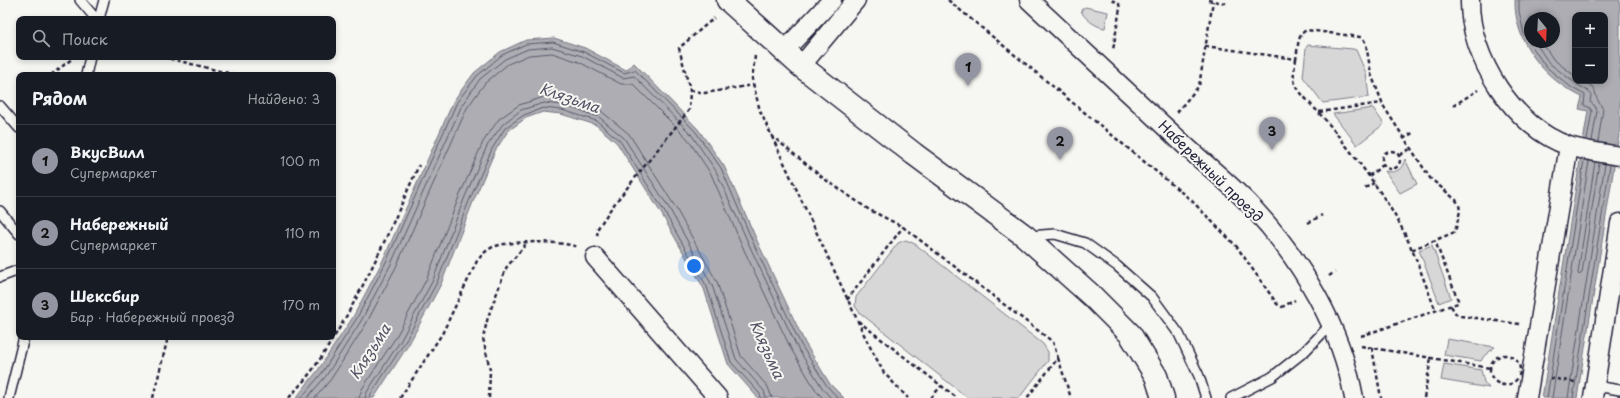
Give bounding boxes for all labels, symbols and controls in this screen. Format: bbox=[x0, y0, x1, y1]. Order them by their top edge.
north arrow bbox=[1524, 12, 1560, 48]
map controls bbox=[1572, 12, 1608, 84]
button: + bbox=[1572, 12, 1608, 48]
search box bbox=[16, 16, 336, 60]
icon: search bbox=[30, 27, 52, 49]
text: Поиск bbox=[62, 27, 108, 50]
button: − bbox=[1572, 48, 1608, 84]
pin: 1 bbox=[955, 53, 981, 86]
water label: Клязьма bbox=[537, 76, 604, 118]
text: Рядом bbox=[32, 85, 87, 111]
text: Найдено: 3 bbox=[248, 89, 320, 108]
street label: Набережный проезд bbox=[1154, 115, 1268, 227]
pin: 3 bbox=[1259, 117, 1285, 150]
pin: 2 bbox=[1047, 127, 1073, 160]
text: ВкусВилл bbox=[70, 140, 145, 163]
text: 1 bbox=[42, 151, 48, 170]
text: 100 m bbox=[280, 151, 320, 170]
text: Супермаркет bbox=[70, 163, 157, 182]
text: Набережный bbox=[70, 212, 169, 235]
text: 2 bbox=[40, 223, 50, 242]
text: 110 m bbox=[285, 223, 320, 242]
text: Супермаркет bbox=[70, 235, 157, 254]
your location bbox=[684, 256, 704, 276]
text: Шексбир bbox=[70, 284, 140, 307]
text: 3 bbox=[41, 295, 49, 314]
text: 170 m bbox=[282, 295, 320, 314]
text: Бар · Набережный проезд bbox=[70, 307, 235, 326]
water label: Клязьма bbox=[745, 316, 791, 383]
water label: Клязьма bbox=[342, 318, 396, 383]

